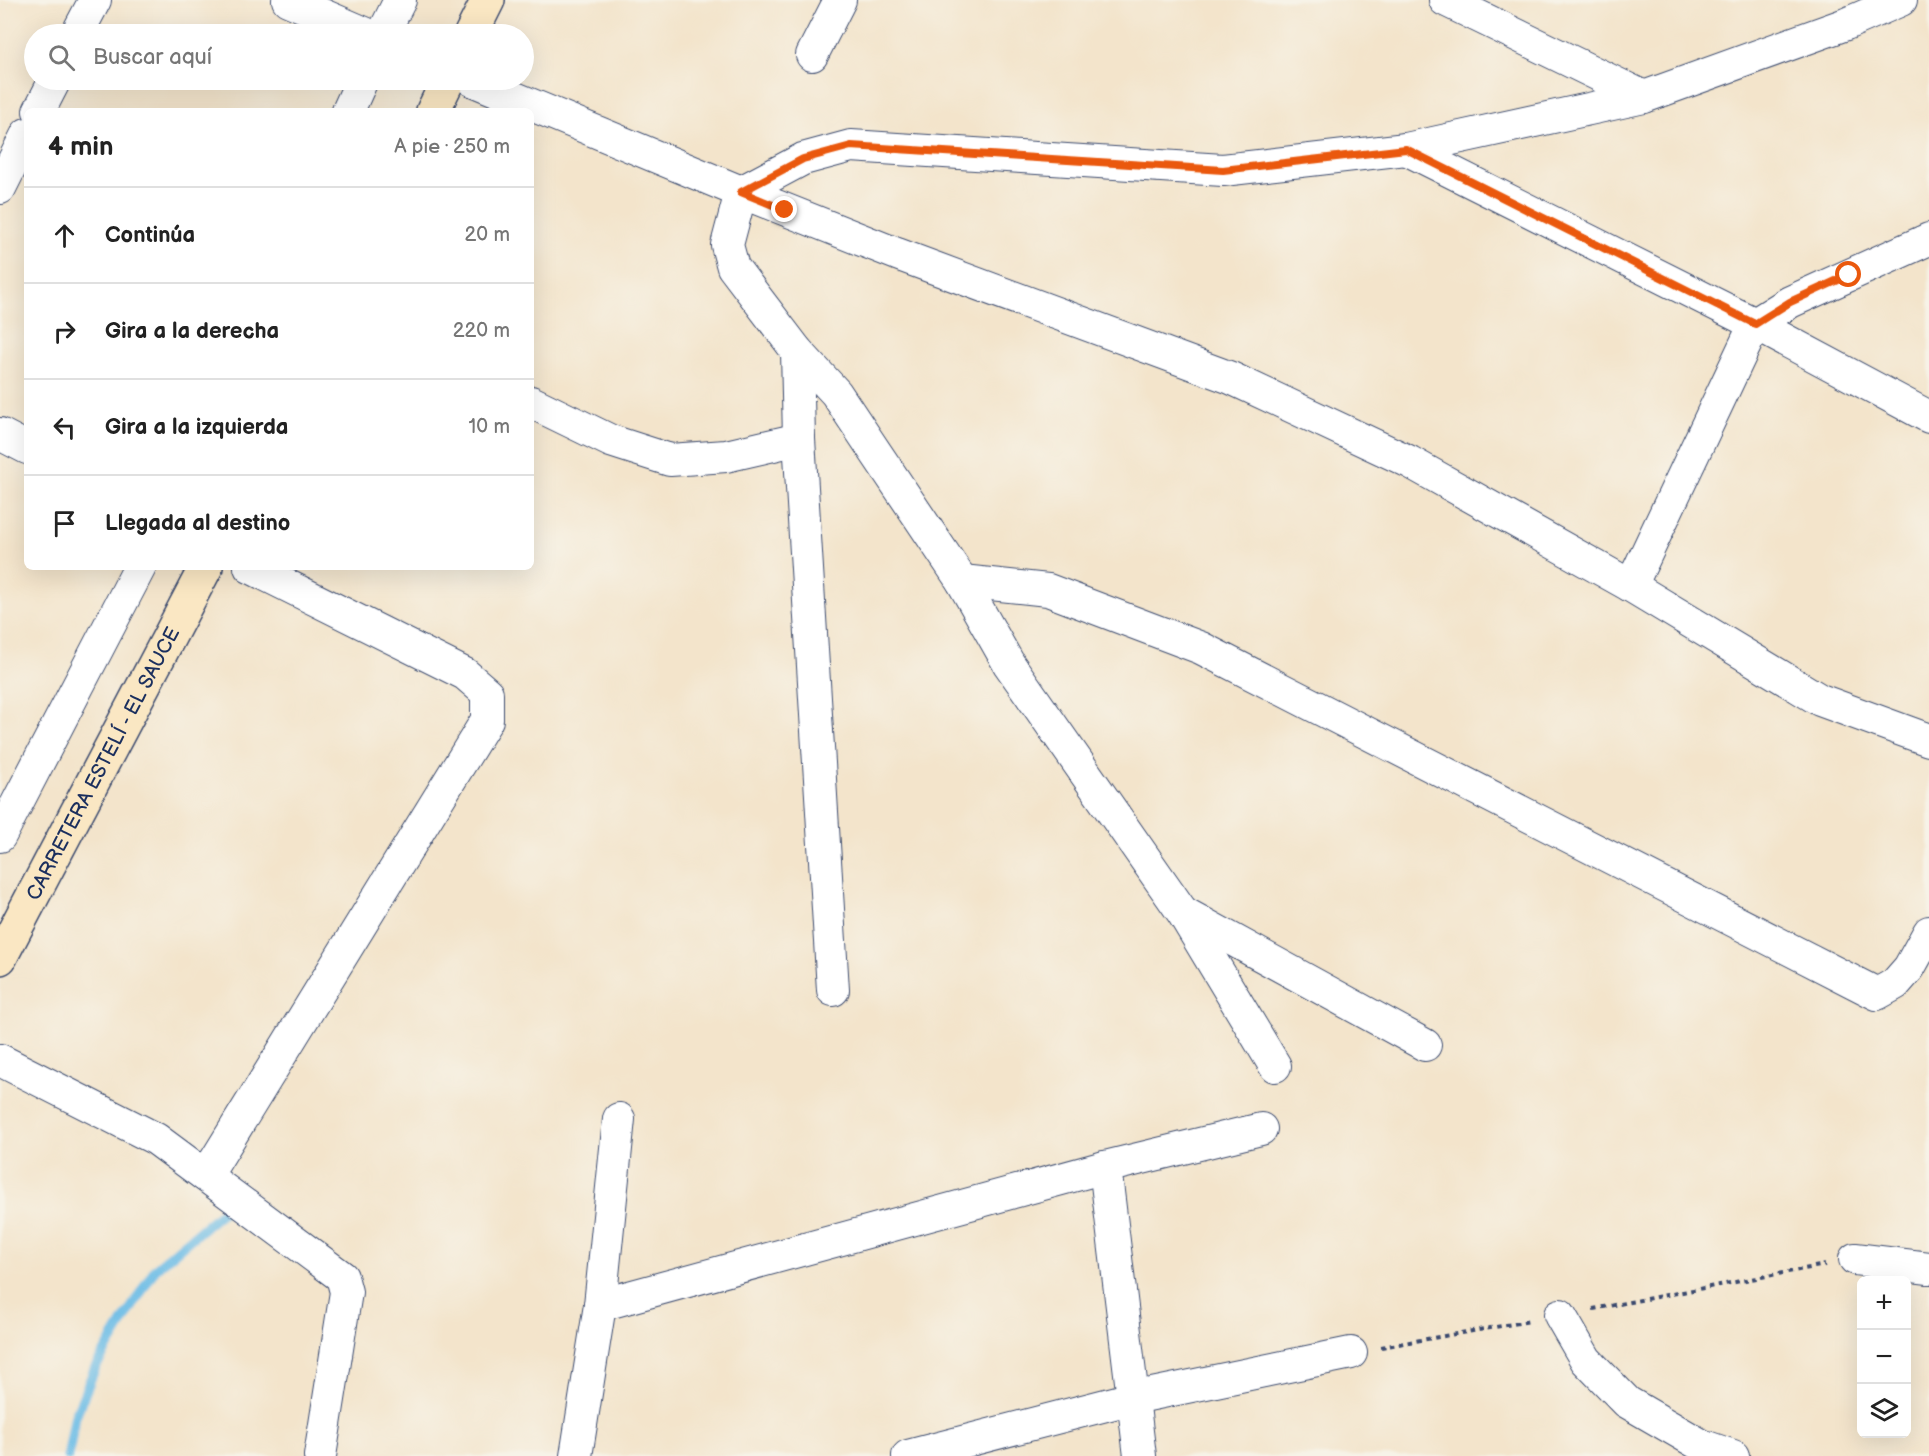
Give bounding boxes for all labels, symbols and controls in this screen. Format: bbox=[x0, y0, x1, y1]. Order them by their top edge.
search box bbox=[24, 24, 534, 90]
icon: search bbox=[45, 41, 78, 74]
text: Buscar aquí bbox=[93, 44, 212, 71]
text: 4 min bbox=[48, 132, 113, 163]
text: A pie · 250 m bbox=[394, 135, 510, 159]
route end bbox=[771, 196, 797, 222]
icon: ahead bbox=[48, 219, 81, 252]
text: Continúa bbox=[105, 222, 195, 249]
text: 20 m bbox=[465, 223, 510, 247]
route start bbox=[1835, 261, 1861, 287]
icon: right bbox=[48, 315, 81, 348]
text: Gira a la derecha bbox=[105, 318, 279, 345]
text: 220 m bbox=[453, 319, 510, 343]
icon: left bbox=[48, 411, 81, 444]
text: Gira a la izquierda bbox=[105, 414, 289, 441]
text: 10 m bbox=[469, 415, 510, 439]
icon: arrive bbox=[48, 507, 81, 540]
text: Llegada al destino bbox=[105, 510, 290, 537]
street label: CARRETERA ESTELÍ - EL SAUCE bbox=[22, 623, 185, 904]
map controls bbox=[1857, 1276, 1911, 1438]
button: + bbox=[1857, 1276, 1911, 1330]
button: − bbox=[1857, 1330, 1911, 1384]
button: layers bbox=[1857, 1384, 1911, 1438]

